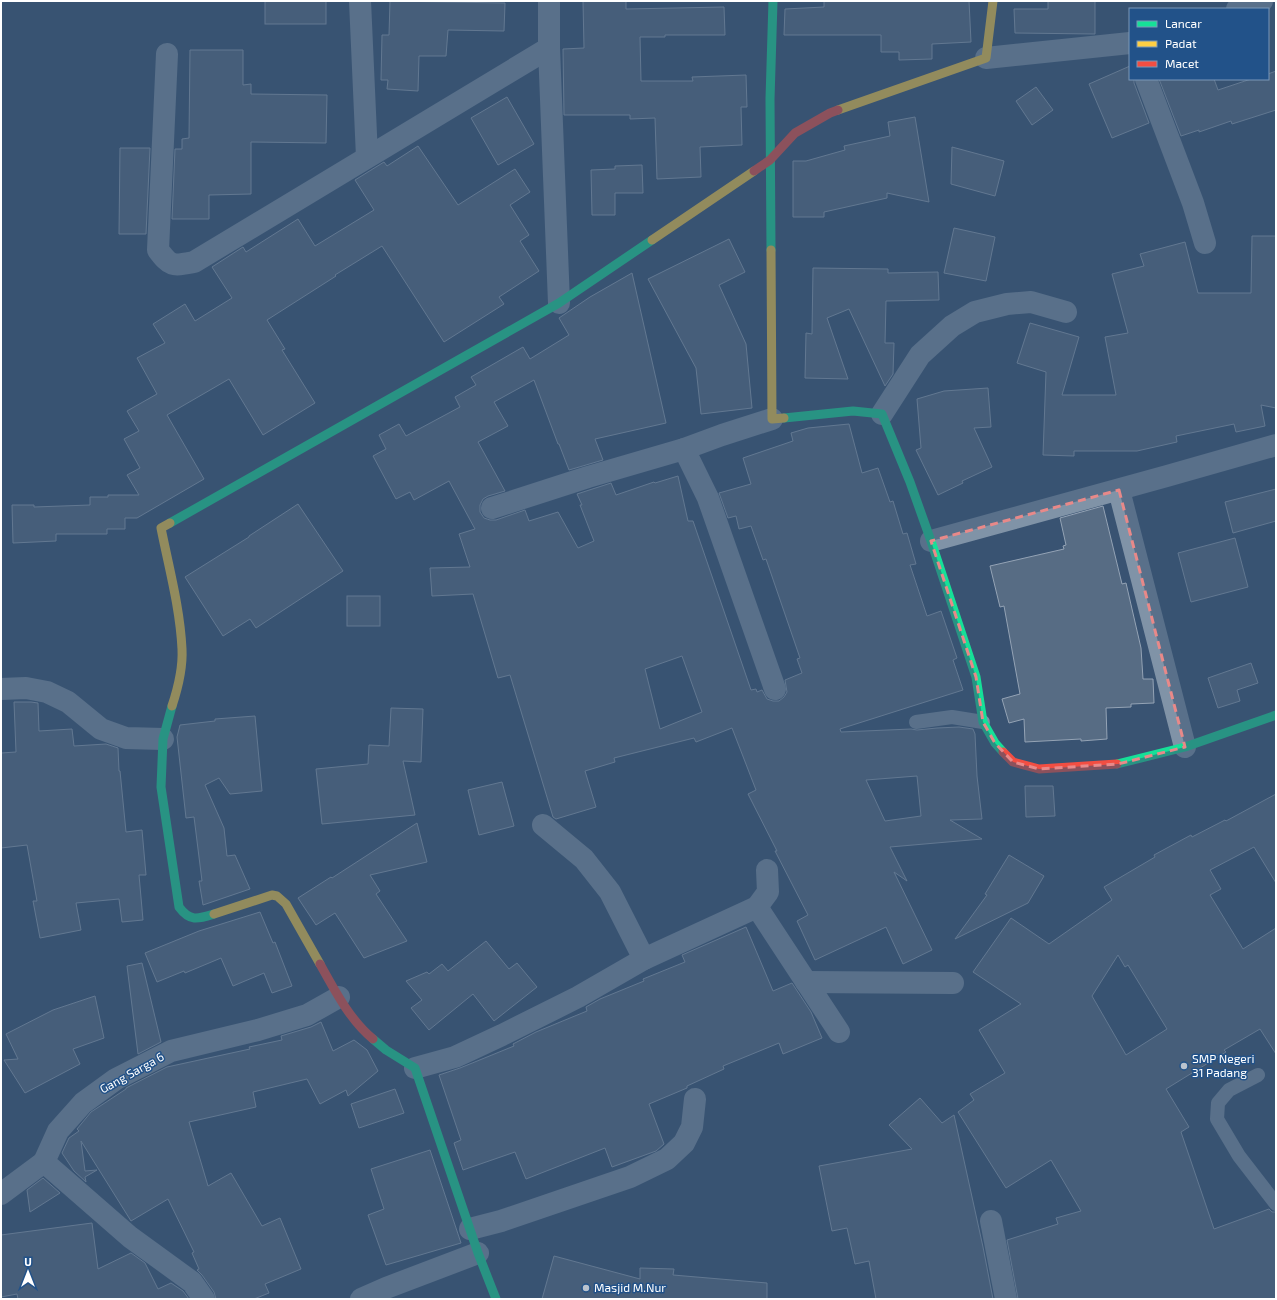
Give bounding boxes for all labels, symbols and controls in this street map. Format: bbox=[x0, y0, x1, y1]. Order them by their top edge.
legend bbox=[1129, 8, 1269, 80]
text: Lancar bbox=[1165, 16, 1202, 30]
text: Padat bbox=[1165, 36, 1197, 50]
text: Macet bbox=[1165, 56, 1199, 70]
street label: Gang Sarga 6 bbox=[97, 1049, 166, 1096]
place label: SMP Negeri 31 Padang bbox=[1192, 1051, 1255, 1079]
marker: SMP Negeri 31 Padang bbox=[1179, 1061, 1189, 1071]
north arrow bbox=[8, 1252, 48, 1292]
text: U bbox=[24, 1255, 32, 1268]
place label: Masjid M.Nur bbox=[594, 1280, 666, 1295]
marker: Masjid M.Nur bbox=[581, 1283, 591, 1293]

